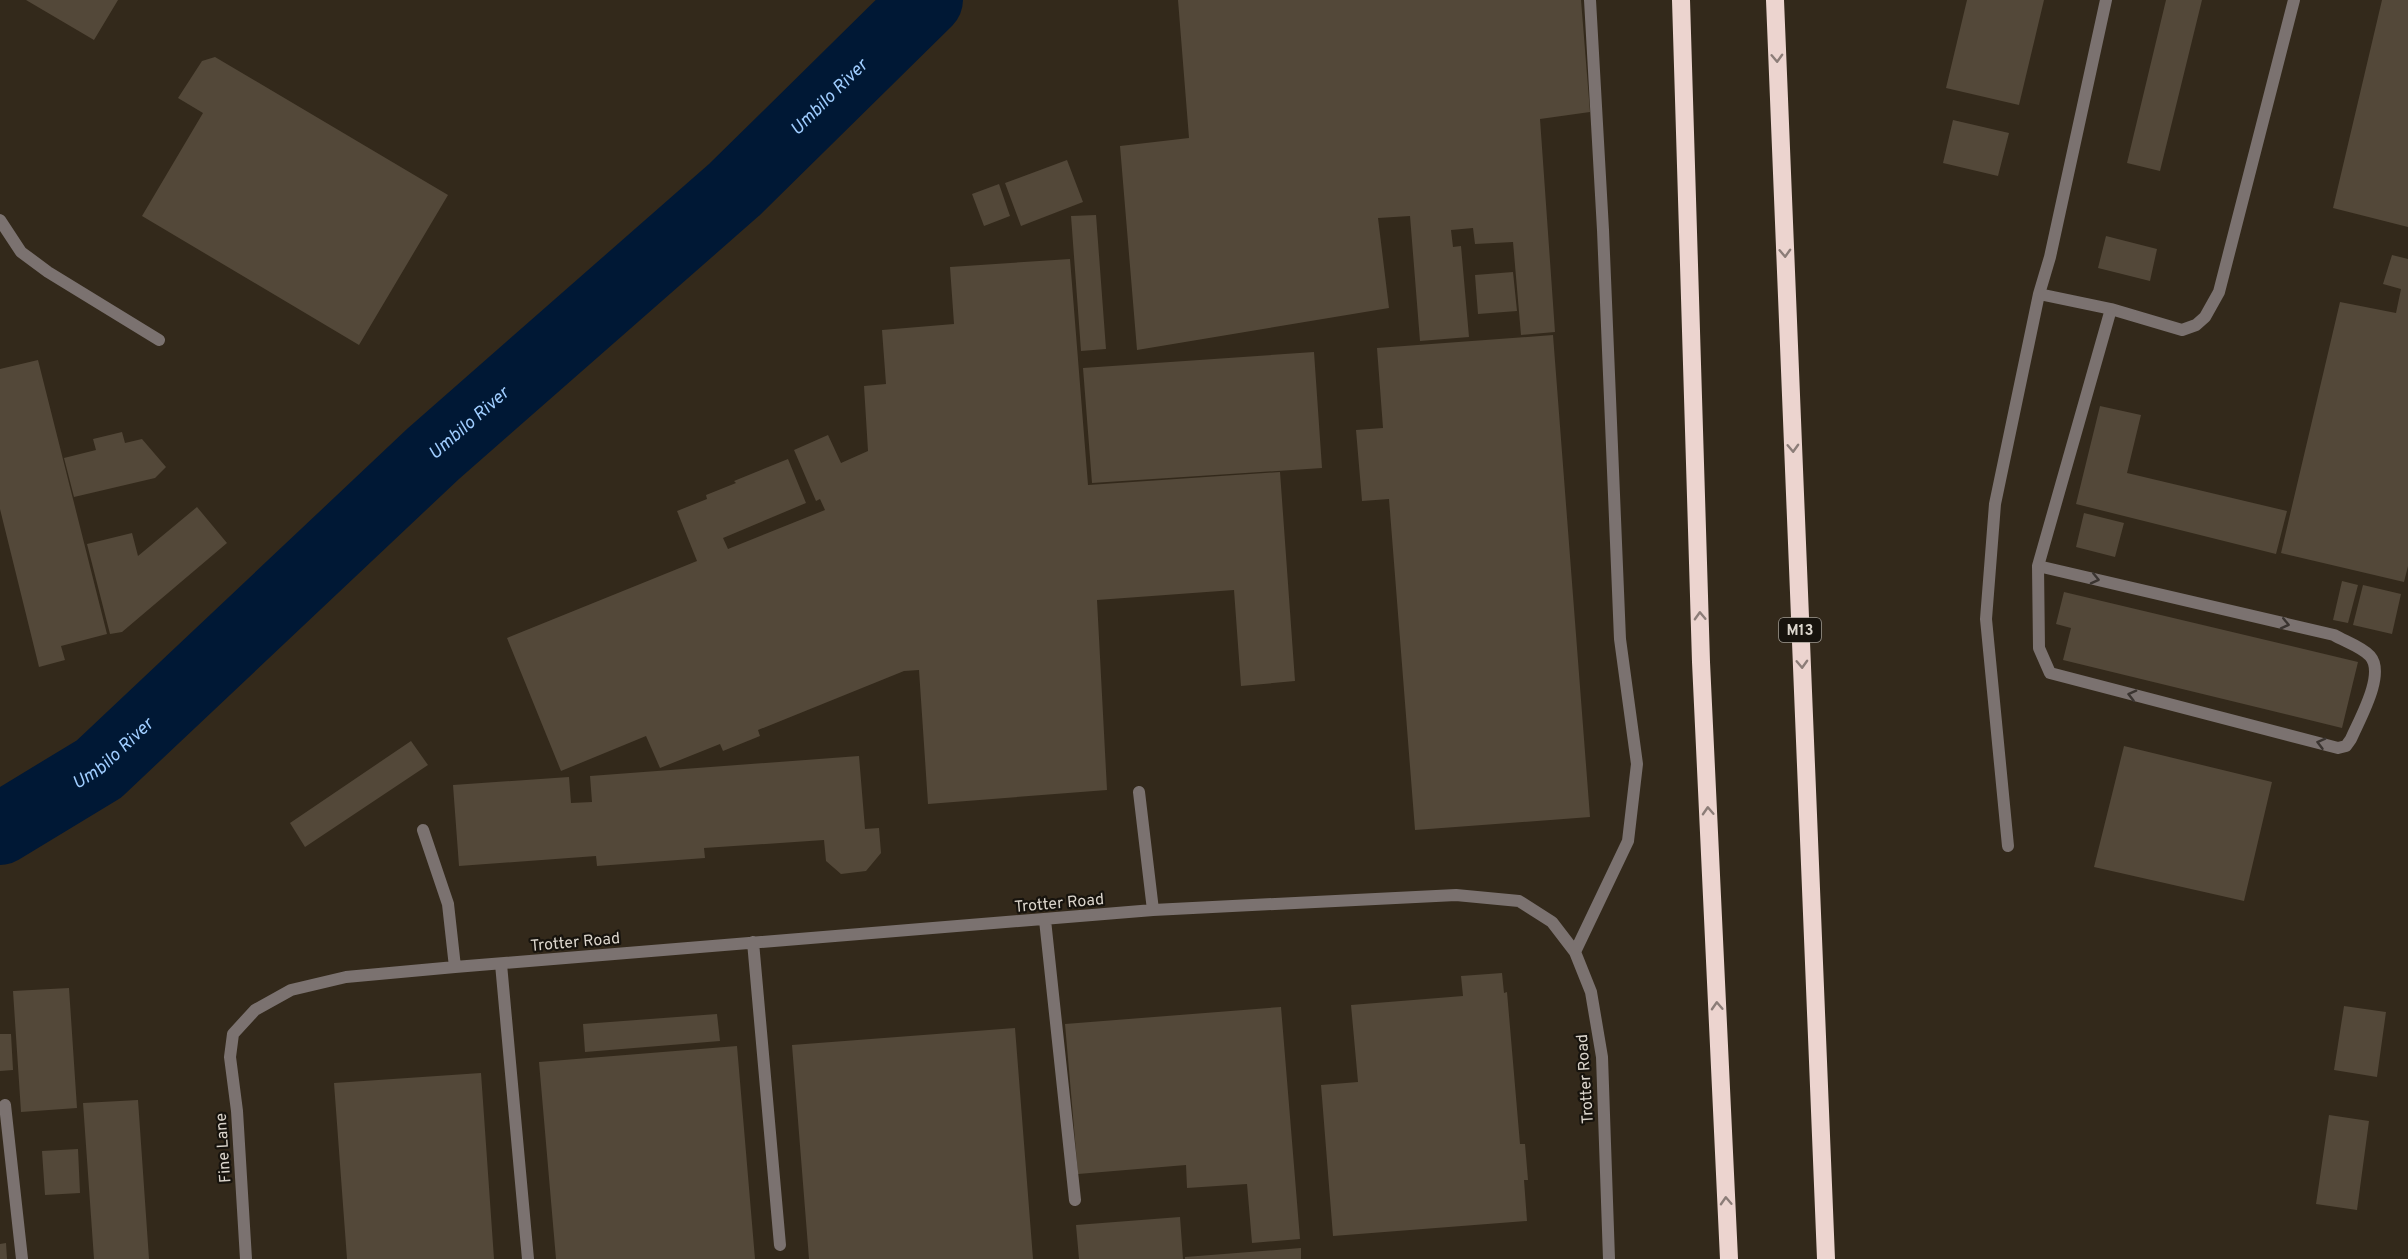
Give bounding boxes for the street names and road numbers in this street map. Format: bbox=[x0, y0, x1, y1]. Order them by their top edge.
road number: M13 bbox=[1779, 618, 1821, 642]
street label: Trotter Road bbox=[1013, 890, 1105, 918]
street label: Trotter Road bbox=[529, 929, 621, 957]
street label: Trotter Road bbox=[1573, 1033, 1599, 1124]
street label: Fine Lane bbox=[212, 1112, 236, 1184]

